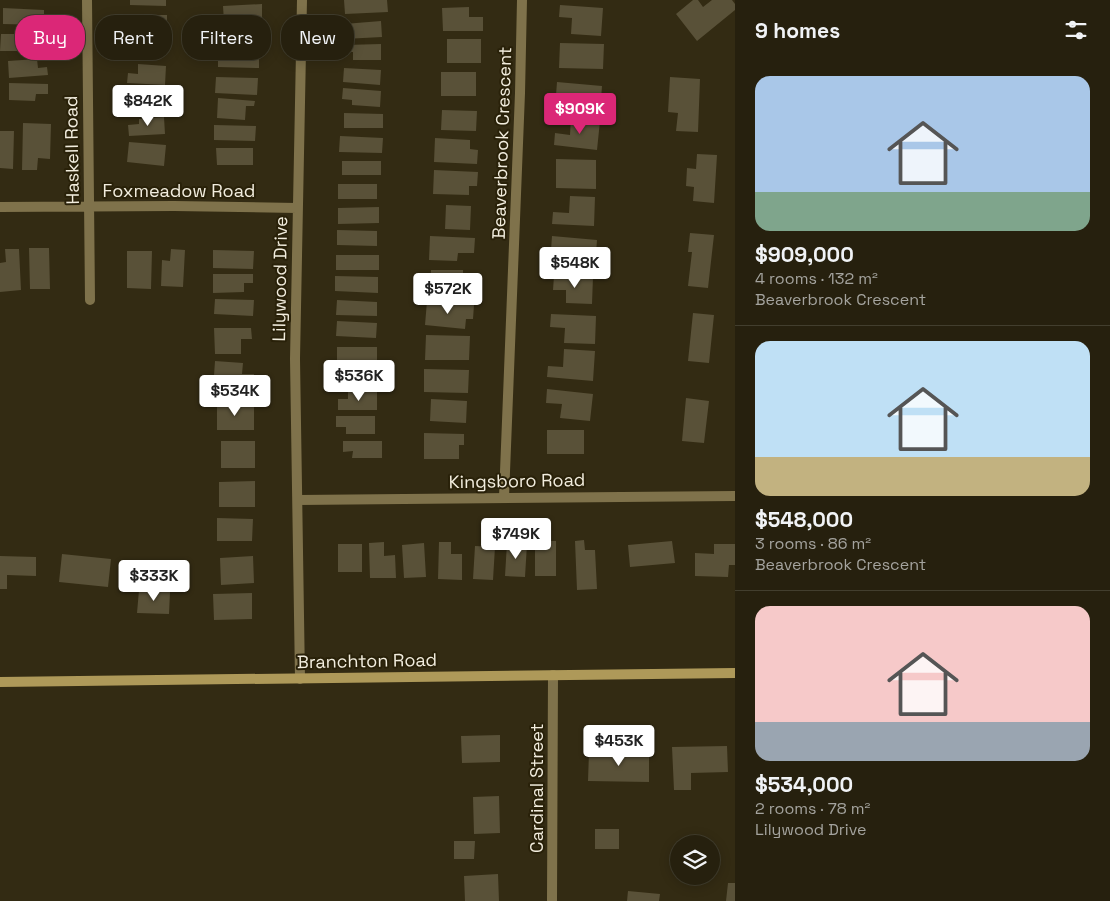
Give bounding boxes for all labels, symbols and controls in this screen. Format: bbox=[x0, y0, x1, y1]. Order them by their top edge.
chip: Buy bbox=[15, 15, 85, 60]
chip: Rent bbox=[95, 15, 172, 60]
chip: Filters bbox=[182, 15, 271, 60]
chip: New bbox=[281, 15, 354, 60]
icon: filters bbox=[1062, 16, 1090, 44]
text: 9 homes bbox=[755, 17, 840, 44]
street label: Beaverbrook Crescent bbox=[487, 46, 516, 240]
pin: $842K bbox=[113, 84, 183, 127]
text: $842K bbox=[124, 90, 173, 111]
pin: $909K bbox=[545, 92, 615, 135]
street label: Haskell Road bbox=[59, 95, 84, 205]
text: $909K bbox=[555, 98, 605, 119]
icon: home bbox=[878, 108, 968, 198]
street label: Foxmeadow Road bbox=[103, 179, 255, 202]
street label: Lilywood Drive bbox=[267, 216, 292, 342]
text: $909,000 bbox=[755, 241, 854, 268]
pin: $548K bbox=[540, 246, 610, 289]
text: $548K bbox=[550, 252, 600, 273]
text: 4 rooms · 132 m² bbox=[755, 268, 878, 289]
pin: $572K bbox=[413, 272, 483, 315]
text: $572K bbox=[424, 278, 472, 299]
text: Beaverbrook Crescent bbox=[755, 289, 926, 310]
pin: $536K bbox=[324, 360, 394, 402]
text: $536K bbox=[335, 365, 383, 386]
pin: $534K bbox=[200, 374, 270, 417]
icon: home bbox=[878, 374, 968, 464]
text: $534K bbox=[210, 380, 260, 401]
street label: Kingsboro Road bbox=[449, 468, 585, 493]
text: $548,000 bbox=[755, 506, 853, 533]
pin: $749K bbox=[481, 518, 551, 560]
text: $749K bbox=[492, 523, 540, 544]
text: 3 rooms · 86 m² bbox=[755, 533, 871, 554]
text: Beaverbrook Crescent bbox=[755, 554, 926, 575]
pin: $333K bbox=[119, 560, 189, 602]
text: $333K bbox=[130, 565, 178, 586]
icon: home bbox=[878, 639, 968, 729]
street label: Branchton Road bbox=[297, 648, 437, 673]
street label: Cardinal Street bbox=[525, 723, 548, 853]
pin: $453K bbox=[584, 724, 654, 767]
text: $453K bbox=[594, 730, 644, 751]
text: $534,000 bbox=[755, 771, 853, 798]
text: 2 rooms · 78 m² bbox=[755, 798, 870, 819]
text: Lilywood Drive bbox=[755, 819, 867, 840]
map controls bbox=[670, 835, 720, 885]
button: layers bbox=[670, 835, 720, 885]

